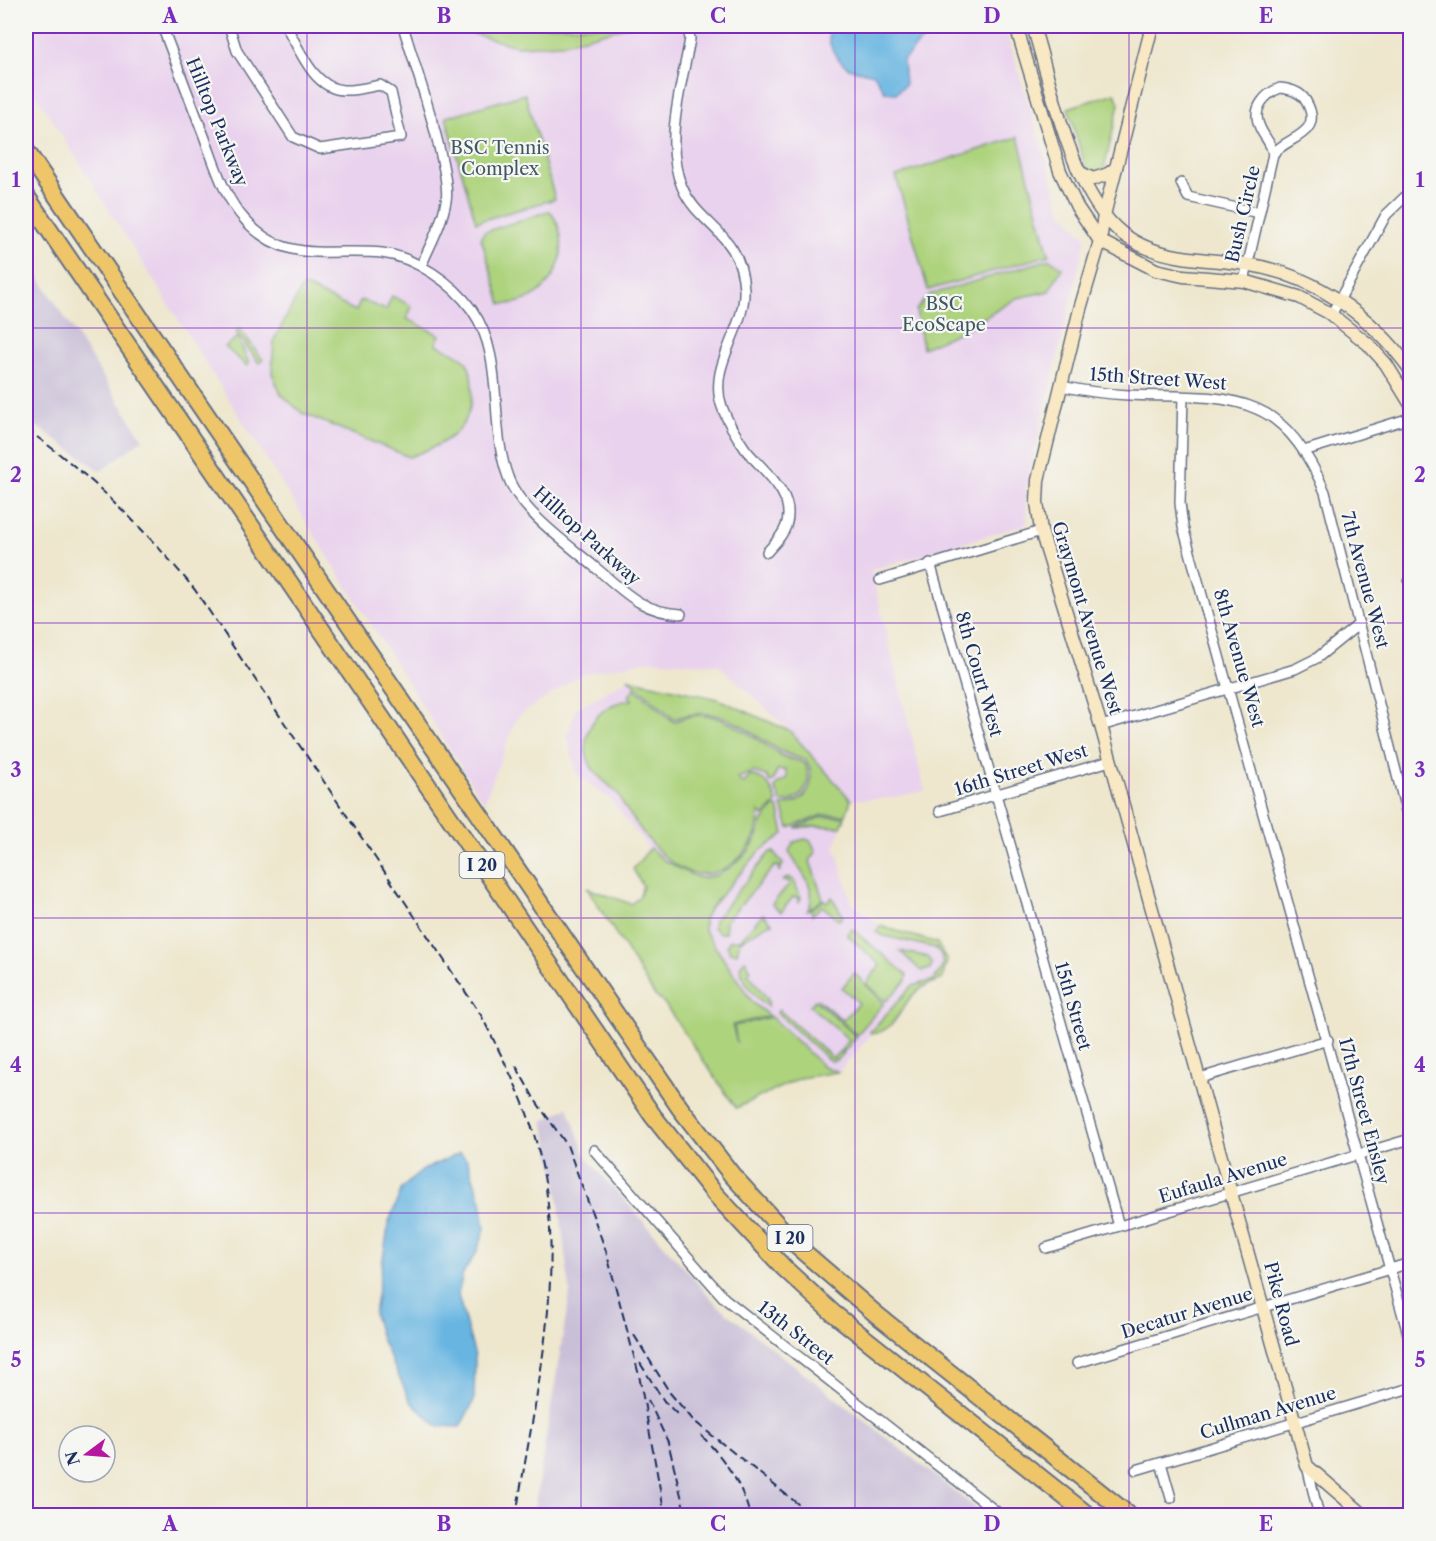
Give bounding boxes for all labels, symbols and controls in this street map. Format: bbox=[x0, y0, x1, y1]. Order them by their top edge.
text: A bbox=[161, 4, 178, 28]
text: B bbox=[437, 4, 452, 28]
text: C bbox=[710, 4, 726, 28]
text: D bbox=[983, 4, 1001, 28]
text: E bbox=[1259, 4, 1273, 28]
street label: Hilltop Parkway bbox=[181, 54, 253, 191]
park label: BSC Tennis Complex bbox=[450, 137, 550, 180]
street label: Bush Circle bbox=[1221, 163, 1265, 265]
text: 1 bbox=[12, 168, 21, 192]
text: 1 bbox=[1416, 168, 1425, 192]
park label: BSC EcoScape bbox=[902, 293, 986, 336]
street label: 15th Street West bbox=[1089, 363, 1228, 395]
text: 2 bbox=[10, 463, 22, 487]
text: 2 bbox=[1414, 463, 1426, 487]
street label: Hilltop Parkway bbox=[529, 482, 646, 591]
street label: 7th Avenue West bbox=[1336, 509, 1394, 652]
street label: Graymont Avenue West bbox=[1047, 519, 1127, 718]
street label: 8th Avenue West bbox=[1209, 586, 1269, 730]
street label: 8th Court West bbox=[951, 609, 1008, 740]
street label: 16th Street West bbox=[952, 739, 1091, 801]
text: 3 bbox=[10, 758, 22, 782]
text: 3 bbox=[1414, 758, 1426, 782]
road number: I 20 bbox=[460, 852, 504, 878]
street label: 15th Street bbox=[1050, 959, 1096, 1053]
street label: 17th Street Ensley bbox=[1334, 1035, 1394, 1188]
text: 4 bbox=[10, 1053, 22, 1077]
text: 4 bbox=[1414, 1053, 1426, 1077]
street label: Eufaula Avenue bbox=[1156, 1148, 1290, 1208]
road number: I 20 bbox=[768, 1225, 812, 1251]
street label: Pike Road bbox=[1259, 1259, 1303, 1349]
street label: Decatur Avenue bbox=[1119, 1283, 1255, 1343]
street label: 13th Street bbox=[753, 1296, 839, 1370]
text: 5 bbox=[10, 1348, 22, 1372]
text: 5 bbox=[1414, 1348, 1426, 1372]
street label: Cullman Avenue bbox=[1197, 1382, 1339, 1444]
north arrow bbox=[57, 1424, 117, 1484]
text: N bbox=[61, 1449, 84, 1468]
text: A bbox=[161, 1512, 178, 1536]
text: B bbox=[437, 1512, 452, 1536]
text: C bbox=[710, 1512, 726, 1536]
text: D bbox=[983, 1512, 1001, 1536]
text: E bbox=[1259, 1512, 1273, 1536]

